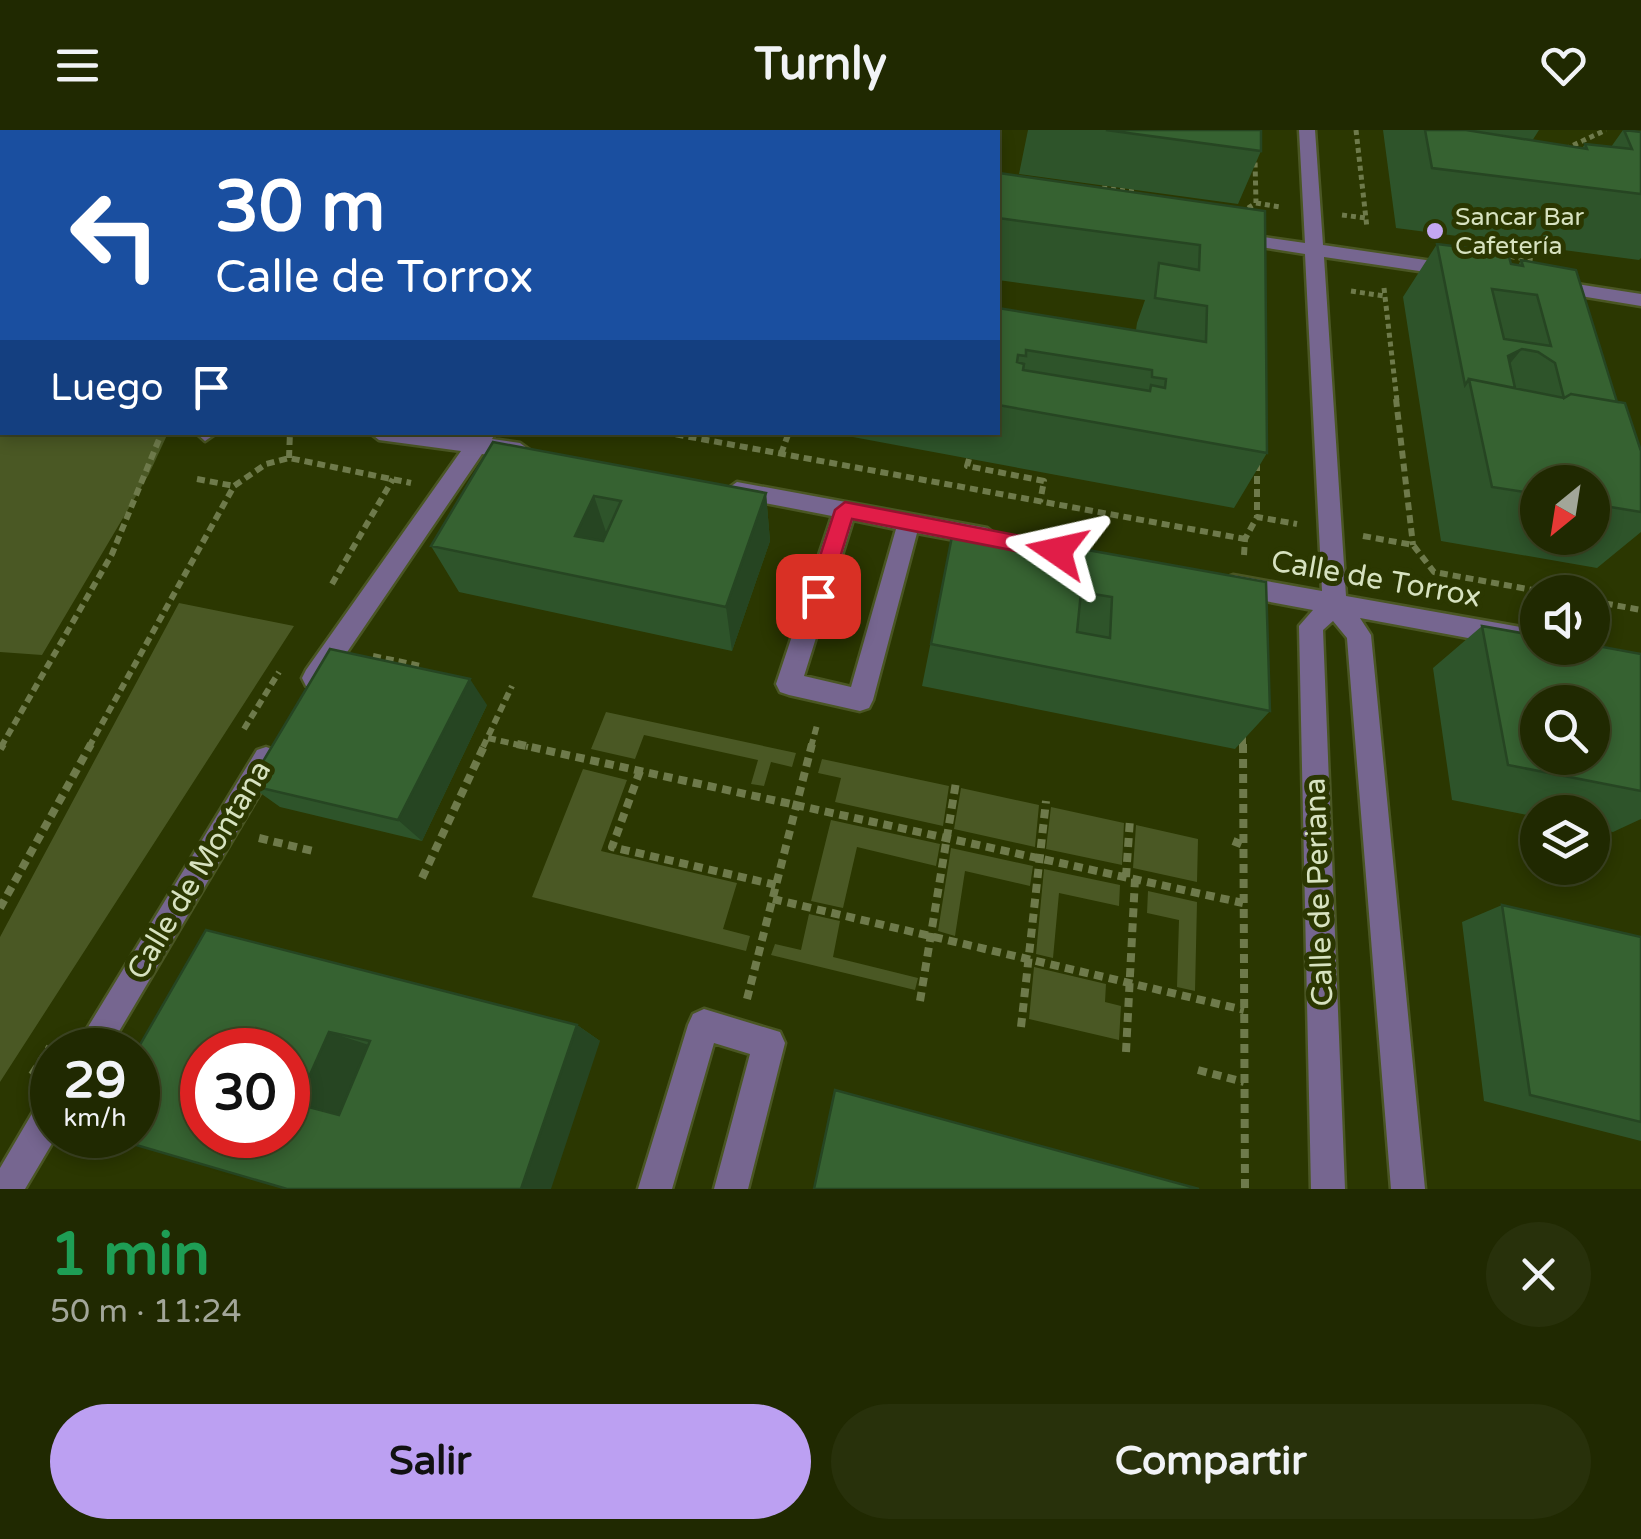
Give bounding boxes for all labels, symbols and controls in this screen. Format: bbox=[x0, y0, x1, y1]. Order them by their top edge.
icon: menu bbox=[50, 38, 105, 93]
text: Turnly bbox=[754, 38, 887, 92]
icon: heart bbox=[1536, 38, 1591, 93]
text: 30 m bbox=[215, 166, 385, 250]
icon: left bbox=[50, 170, 180, 300]
place label: Sancar Bar Cafetería bbox=[1455, 202, 1585, 261]
marker: Sancar Bar Cafetería bbox=[1424, 220, 1446, 242]
text: Calle de Torrox bbox=[215, 251, 534, 305]
icon: arrive bbox=[184, 360, 239, 415]
text: Luego bbox=[50, 365, 164, 411]
north arrow bbox=[1520, 465, 1610, 555]
map controls bbox=[1520, 465, 1610, 885]
position arrow bbox=[1005, 499, 1109, 603]
street label: Calle de Torrox bbox=[1268, 542, 1484, 616]
pin bbox=[776, 554, 861, 639]
icon: arrive bbox=[791, 569, 846, 624]
button: sound bbox=[1520, 575, 1610, 665]
button: search bbox=[1520, 685, 1610, 775]
street label: Calle de Montana bbox=[119, 754, 279, 986]
street label: Calle de Periana bbox=[1297, 777, 1341, 1007]
button: layers bbox=[1520, 795, 1610, 885]
speed limit sign: 30 bbox=[180, 1028, 310, 1158]
text: 29 bbox=[64, 1051, 126, 1111]
text: km/h bbox=[64, 1103, 126, 1133]
text: 1 min bbox=[50, 1219, 210, 1291]
button: close bbox=[1486, 1222, 1591, 1327]
text: 50 m · 11:24 bbox=[50, 1293, 242, 1331]
button: Salir bbox=[50, 1404, 811, 1519]
button: Compartir bbox=[831, 1404, 1591, 1519]

